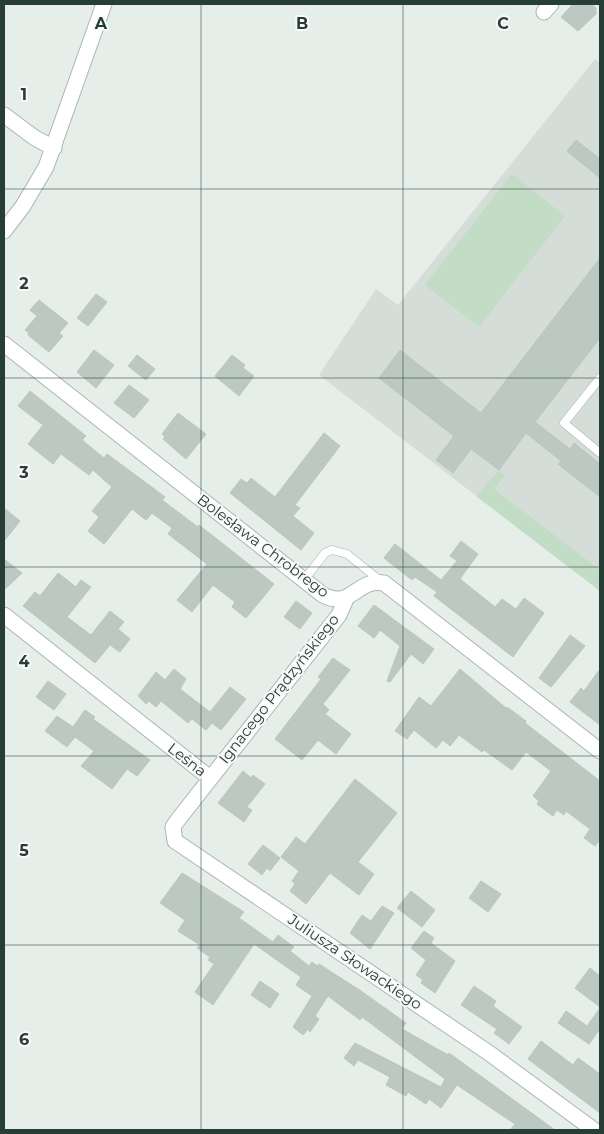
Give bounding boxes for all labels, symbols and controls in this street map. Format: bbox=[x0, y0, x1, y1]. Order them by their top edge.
text: A bbox=[94, 14, 108, 33]
text: B bbox=[296, 14, 308, 33]
text: C bbox=[497, 14, 509, 33]
text: 1 bbox=[21, 85, 27, 104]
text: 2 bbox=[19, 274, 29, 293]
text: 3 bbox=[18, 463, 29, 482]
street label: Bolesława Chrobrego bbox=[194, 490, 333, 601]
street label: Ignacego Prądzyńskiego bbox=[214, 610, 343, 767]
text: 4 bbox=[18, 652, 30, 671]
street label: Leśna bbox=[164, 739, 211, 781]
text: 5 bbox=[19, 841, 29, 860]
street label: Juliusza Słowackiego bbox=[284, 909, 426, 1014]
text: 6 bbox=[19, 1030, 29, 1049]

